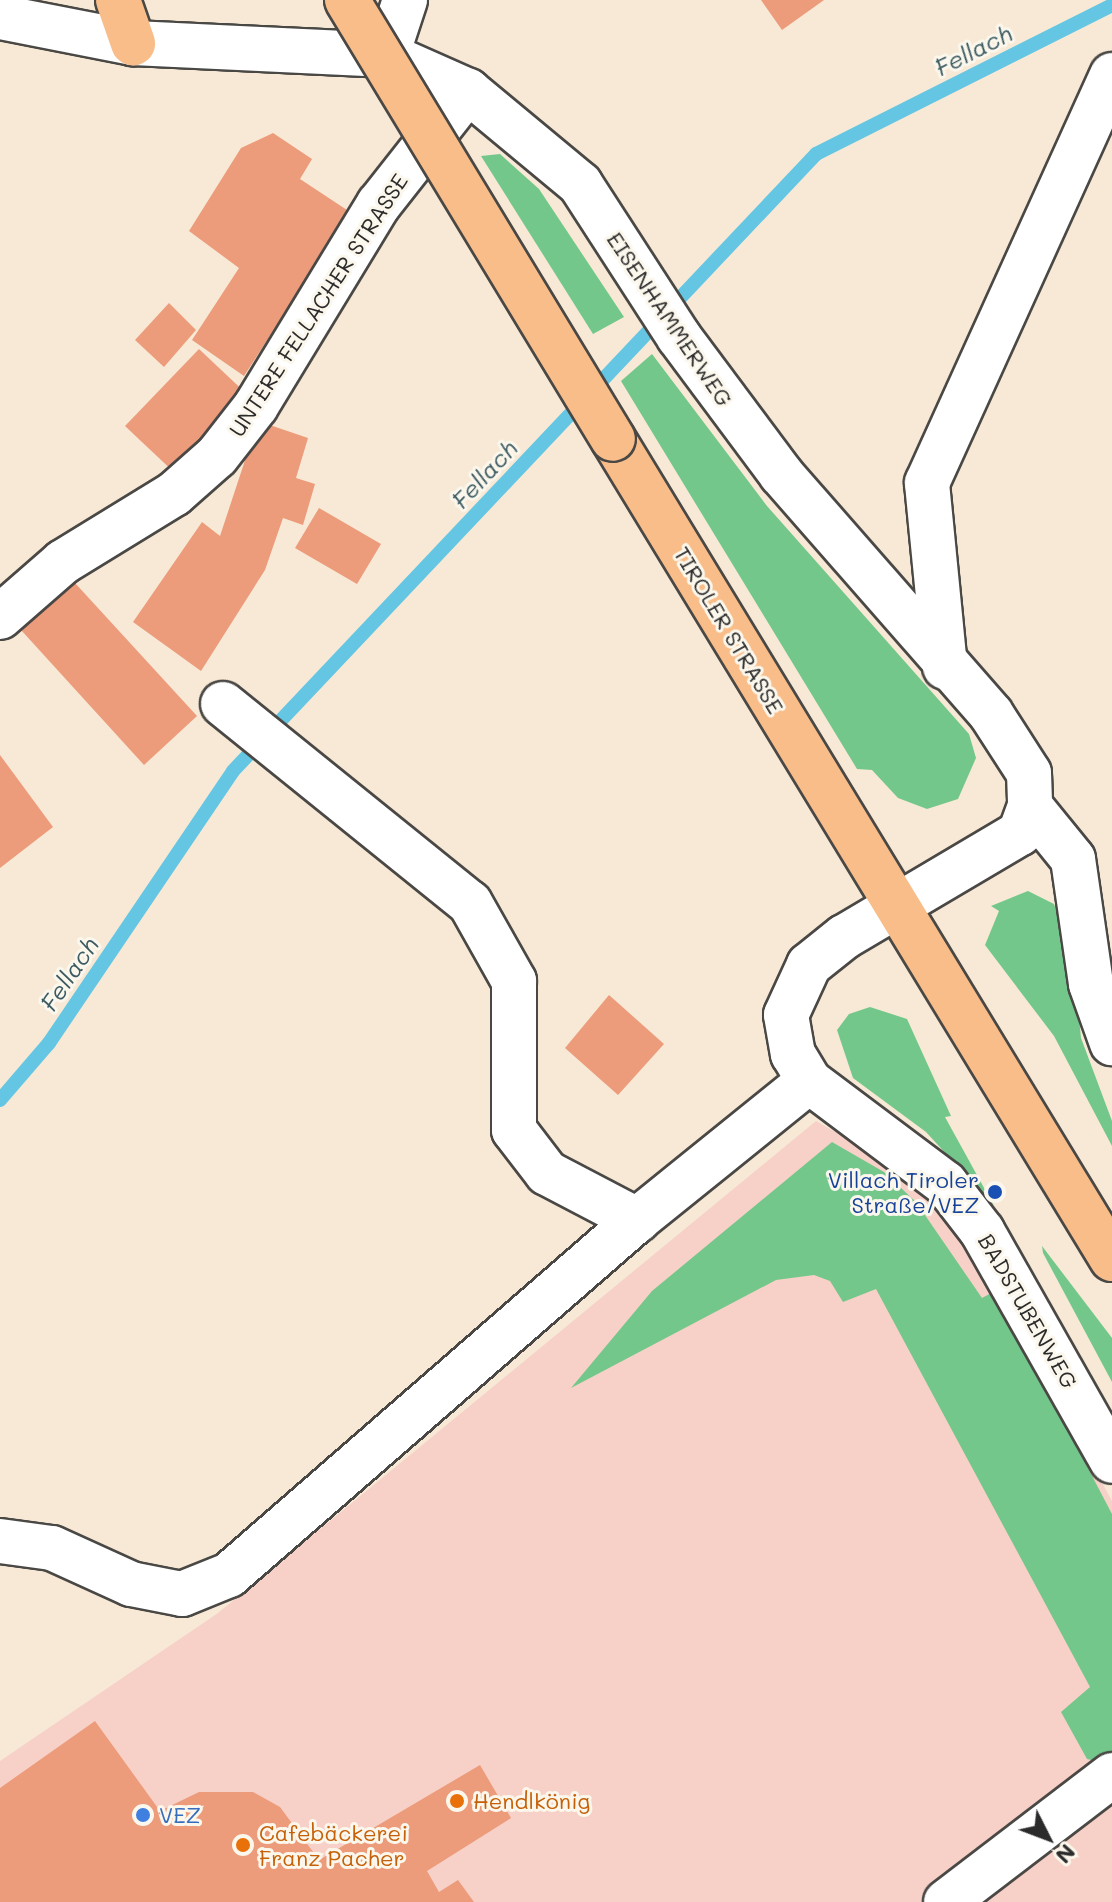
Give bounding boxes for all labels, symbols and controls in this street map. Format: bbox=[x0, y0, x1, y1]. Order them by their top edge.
water label: Fellach bbox=[930, 18, 1016, 82]
street label: UNTERE FELLACHER STRASSE bbox=[223, 169, 413, 441]
street label: EISENHAMMERWEG bbox=[602, 227, 738, 411]
water label: Fellach bbox=[445, 434, 523, 514]
street label: TIROLER STRASSE bbox=[669, 542, 789, 718]
water label: Fellach bbox=[34, 932, 104, 1016]
place label: Villach Tiroler Straße/VEZ bbox=[828, 1166, 979, 1218]
marker: Villach Tiroler Straße/VEZ bbox=[986, 1183, 1004, 1201]
street label: BADSTUBENWEG bbox=[973, 1229, 1083, 1393]
place label: Hendlkönig bbox=[473, 1788, 590, 1814]
marker: Hendlkönig bbox=[448, 1792, 466, 1810]
north arrow bbox=[1008, 1798, 1088, 1878]
place label: VEZ bbox=[159, 1802, 201, 1828]
marker: VEZ bbox=[134, 1806, 152, 1824]
place label: Cafebäckerei Franz Pacher bbox=[259, 1819, 408, 1870]
marker: Cafebäckerei Franz Pacher bbox=[234, 1836, 252, 1854]
text: N bbox=[1050, 1838, 1083, 1870]

